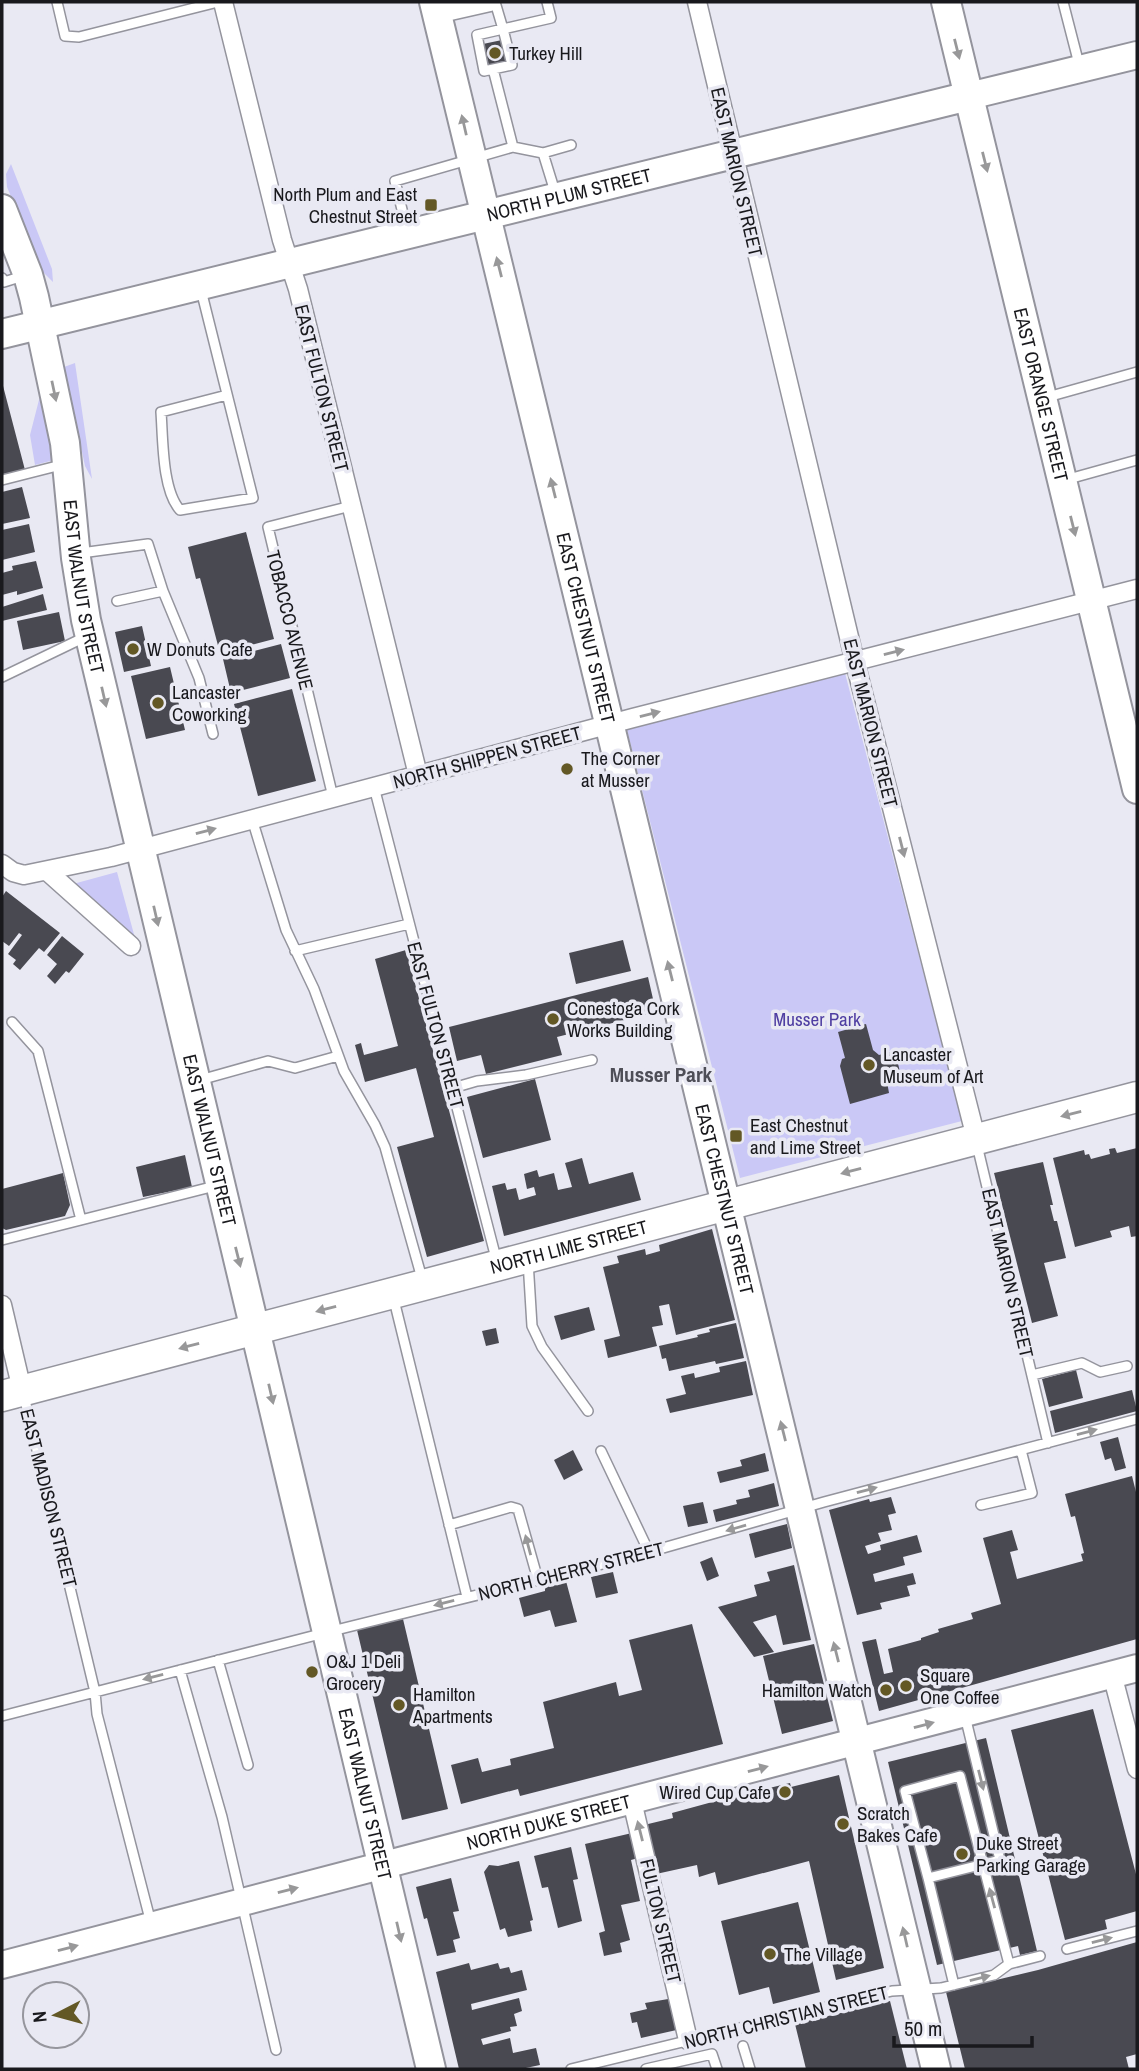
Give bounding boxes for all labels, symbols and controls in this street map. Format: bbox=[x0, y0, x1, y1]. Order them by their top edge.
one-way arrow bbox=[952, 38, 963, 60]
place label: Turkey Hill bbox=[509, 40, 582, 66]
marker: Turkey Hill bbox=[487, 45, 503, 61]
street label: EAST MARION STREET bbox=[705, 85, 769, 260]
one-way arrow bbox=[458, 114, 469, 136]
one-way arrow bbox=[980, 151, 991, 173]
street label: NORTH PLUM STREET bbox=[484, 162, 655, 227]
place label: North Plum and East Chestnut Street bbox=[273, 181, 418, 229]
marker: North Plum and East Chestnut Street bbox=[423, 197, 439, 213]
one-way arrow bbox=[493, 256, 504, 278]
street label: EAST FULTON STREET bbox=[289, 302, 355, 475]
street label: EAST ORANGE STREET bbox=[1008, 305, 1075, 485]
one-way arrow bbox=[49, 380, 60, 402]
one-way arrow bbox=[547, 477, 558, 499]
street label: EAST WALNUT STREET bbox=[58, 499, 111, 677]
one-way arrow bbox=[1068, 515, 1079, 537]
street label: EAST CHESTNUT STREET bbox=[550, 530, 622, 726]
street label: TOBACCO AVENUE bbox=[260, 547, 320, 693]
place label: W Donuts Cafe bbox=[147, 636, 253, 662]
street label: EAST MARION STREET bbox=[837, 636, 905, 810]
marker: W Donuts Cafe bbox=[125, 641, 141, 657]
one-way arrow bbox=[883, 646, 905, 657]
place label: Lancaster Coworking bbox=[172, 679, 247, 727]
one-way arrow bbox=[99, 686, 110, 708]
marker: Lancaster Coworking bbox=[150, 695, 166, 711]
one-way arrow bbox=[639, 708, 661, 719]
street label: NORTH SHIPPEN STREET bbox=[390, 719, 584, 795]
place label: The Corner at Musser bbox=[581, 745, 661, 793]
marker: The Corner at Musser bbox=[559, 761, 575, 777]
one-way arrow bbox=[195, 825, 217, 836]
one-way arrow bbox=[897, 836, 908, 858]
one-way arrow bbox=[151, 905, 162, 927]
street label: EAST FULTON STREET bbox=[401, 939, 471, 1112]
one-way arrow bbox=[665, 960, 676, 982]
place label: Conestoga Cork Works Building bbox=[567, 995, 680, 1043]
park label: Musser Park bbox=[773, 1006, 861, 1032]
marker: Conestoga Cork Works Building bbox=[545, 1011, 561, 1027]
place label: Lancaster Museum of Art bbox=[883, 1041, 984, 1089]
street label: EAST WALNUT STREET bbox=[177, 1052, 243, 1229]
marker: Lancaster Museum of Art bbox=[861, 1057, 877, 1073]
district label: Musser Park bbox=[610, 1060, 713, 1089]
street label: EAST CHESTNUT STREET bbox=[689, 1101, 761, 1298]
one-way arrow bbox=[1060, 1109, 1082, 1120]
place label: East Chestnut and Lime Street bbox=[750, 1112, 862, 1160]
marker: East Chestnut and Lime Street bbox=[728, 1128, 744, 1144]
one-way arrow bbox=[840, 1166, 862, 1177]
street label: EAST MARION STREET bbox=[976, 1186, 1040, 1361]
street label: NORTH LIME STREET bbox=[487, 1213, 651, 1280]
one-way arrow bbox=[233, 1246, 244, 1268]
one-way arrow bbox=[315, 1304, 337, 1315]
one-way arrow bbox=[179, 1341, 200, 1351]
one-way arrow bbox=[266, 1383, 277, 1405]
street label: EAST MADISON STREET bbox=[14, 1406, 84, 1591]
one-way arrow bbox=[777, 1420, 788, 1442]
one-way arrow bbox=[1076, 1426, 1098, 1437]
one-way arrow bbox=[857, 1485, 878, 1495]
one-way arrow bbox=[725, 1523, 746, 1533]
one-way arrow bbox=[522, 1533, 533, 1555]
street label: NORTH CHERRY STREET bbox=[475, 1535, 667, 1607]
one-way arrow bbox=[433, 1598, 455, 1609]
one-way arrow bbox=[831, 1641, 842, 1663]
place label: O&J 1 Deli Grocery bbox=[326, 1648, 401, 1696]
place label: Square One Coffee bbox=[920, 1662, 999, 1710]
marker: O&J 1 Deli Grocery bbox=[304, 1664, 320, 1680]
one-way arrow bbox=[142, 1672, 164, 1683]
place label: Hamilton Watch bbox=[762, 1677, 872, 1703]
marker: Square One Coffee bbox=[898, 1678, 914, 1694]
place label: Hamilton Apartments bbox=[412, 1681, 493, 1729]
marker: Hamilton Watch bbox=[878, 1682, 894, 1698]
marker: Hamilton Apartments bbox=[391, 1697, 407, 1713]
street label: EAST WALNUT STREET bbox=[332, 1705, 399, 1883]
one-way arrow bbox=[913, 1719, 935, 1730]
one-way arrow bbox=[747, 1763, 769, 1774]
one-way arrow bbox=[976, 1769, 987, 1791]
place label: Wired Cup Cafe bbox=[659, 1779, 771, 1805]
marker: Wired Cup Cafe bbox=[777, 1784, 793, 1800]
street label: NORTH DUKE STREET bbox=[464, 1788, 634, 1856]
place label: Scratch Bakes Cafe bbox=[857, 1800, 938, 1848]
marker: Scratch Bakes Cafe bbox=[835, 1816, 851, 1832]
one-way arrow bbox=[634, 1820, 645, 1842]
place label: Duke Street Parking Garage bbox=[976, 1830, 1086, 1878]
marker: Duke Street Parking Garage bbox=[954, 1846, 970, 1862]
street label: FULTON STREET bbox=[634, 1856, 688, 1986]
one-way arrow bbox=[277, 1884, 299, 1895]
one-way arrow bbox=[986, 1887, 997, 1909]
one-way arrow bbox=[394, 1921, 405, 1943]
one-way arrow bbox=[899, 1926, 910, 1948]
one-way arrow bbox=[1091, 1934, 1113, 1945]
place label: The Village bbox=[784, 1941, 863, 1967]
one-way arrow bbox=[57, 1942, 79, 1953]
marker: The Village bbox=[762, 1946, 778, 1962]
one-way arrow bbox=[970, 1972, 992, 1983]
street label: NORTH CHRISTIAN STREET bbox=[681, 1979, 891, 2055]
north arrow bbox=[21, 1980, 91, 2050]
scale bar bbox=[894, 2004, 1032, 2048]
text: N bbox=[26, 2010, 53, 2024]
text: 50 m bbox=[904, 2014, 942, 2043]

